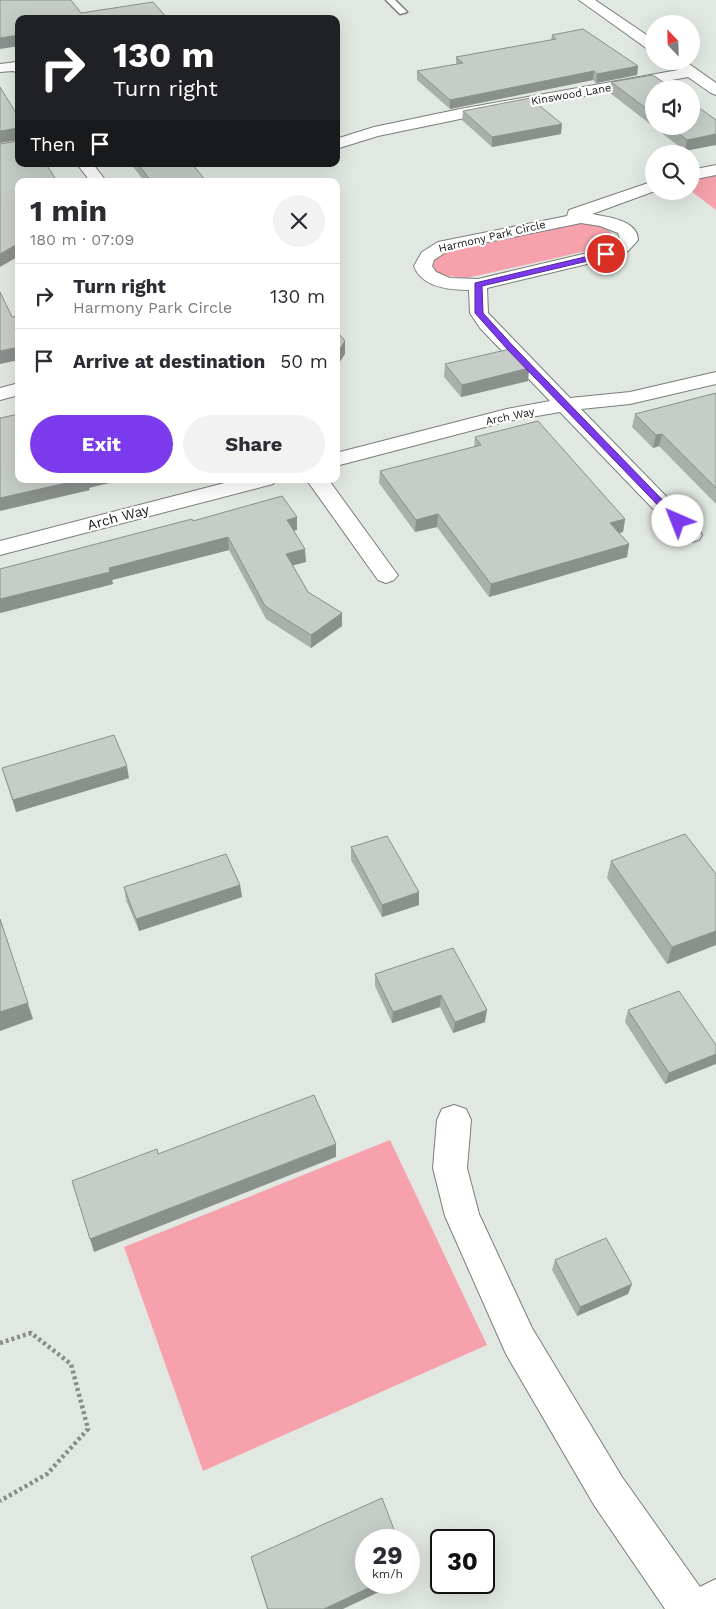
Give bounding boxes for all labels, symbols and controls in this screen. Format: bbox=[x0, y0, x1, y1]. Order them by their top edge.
north arrow bbox=[645, 15, 700, 70]
map controls bbox=[645, 15, 700, 200]
text: 130 m bbox=[113, 34, 214, 76]
icon: right bbox=[30, 35, 95, 100]
text: Turn right bbox=[113, 76, 218, 101]
button: sound bbox=[645, 80, 700, 135]
street label: Kinswood Lane bbox=[530, 81, 612, 108]
icon: arrive bbox=[86, 130, 114, 158]
text: Then bbox=[30, 133, 76, 156]
button: search bbox=[645, 145, 700, 200]
text: 1 min bbox=[30, 193, 107, 228]
button: close bbox=[273, 195, 325, 247]
street label: Harmony Park Circle bbox=[437, 218, 547, 255]
text: 180 m · 07:09 bbox=[30, 230, 134, 249]
pin bbox=[585, 233, 627, 275]
icon: arrive bbox=[592, 240, 620, 268]
text: Turn right bbox=[73, 275, 166, 298]
icon: right bbox=[30, 282, 58, 310]
text: 130 m bbox=[270, 285, 325, 308]
text: Harmony Park Circle bbox=[73, 298, 232, 317]
icon: arrive bbox=[30, 347, 58, 375]
text: Arrive at destination bbox=[73, 350, 265, 373]
text: 50 m bbox=[280, 350, 328, 373]
street label: Arch Way bbox=[484, 405, 536, 428]
button: Exit bbox=[30, 415, 173, 473]
button: Share bbox=[183, 415, 325, 473]
position arrow bbox=[651, 494, 703, 546]
street label: Arch Way bbox=[85, 501, 151, 533]
speed limit sign: 30 bbox=[430, 1529, 495, 1594]
text: 29 bbox=[372, 1541, 403, 1570]
text: km/h bbox=[372, 1567, 403, 1581]

